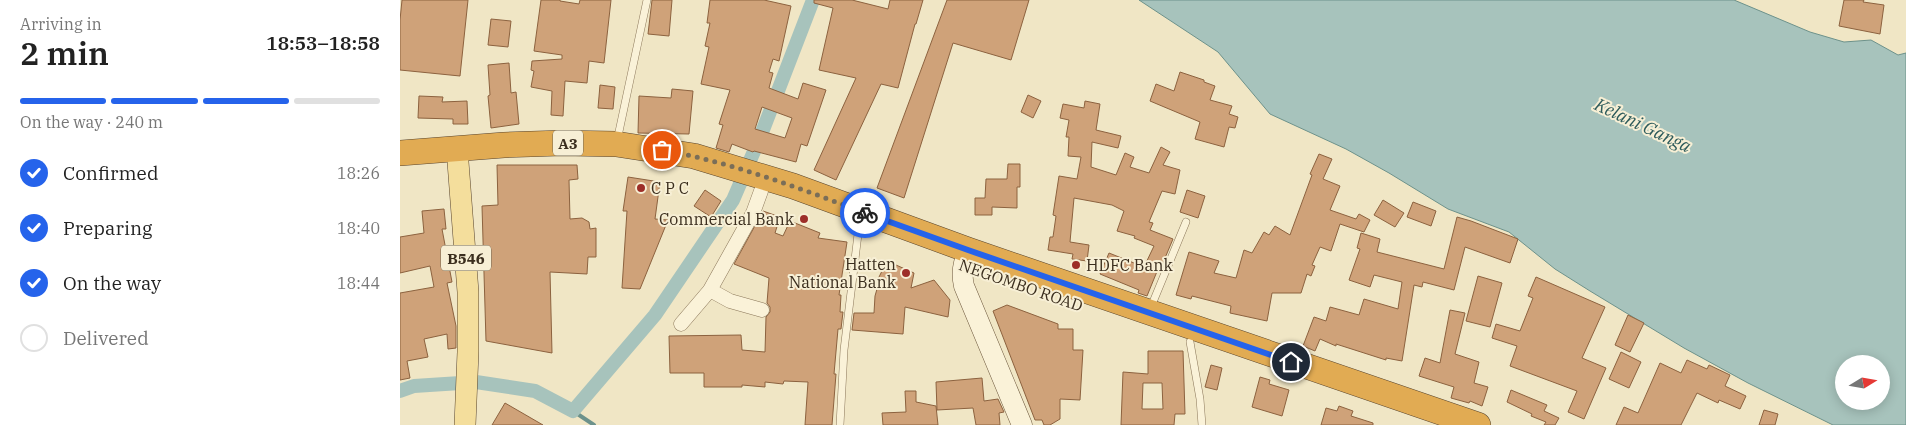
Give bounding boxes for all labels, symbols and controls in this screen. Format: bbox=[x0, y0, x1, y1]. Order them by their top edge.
text: Arriving in bbox=[20, 14, 102, 34]
text: 18:53–18:58 bbox=[266, 31, 380, 55]
text: 2 min bbox=[20, 32, 109, 74]
water label: Kelani Ganga bbox=[1590, 92, 1695, 157]
text: On the way · 240 m bbox=[20, 112, 163, 132]
pin bbox=[641, 129, 683, 171]
road number: A3 bbox=[553, 130, 583, 156]
icon: bag bbox=[648, 136, 676, 164]
icon: check bbox=[20, 159, 48, 187]
text: Confirmed bbox=[63, 161, 158, 185]
text: 18:26 bbox=[337, 163, 380, 183]
place label: C P C bbox=[651, 178, 689, 198]
marker: C P C bbox=[635, 182, 647, 194]
courier bbox=[840, 188, 890, 238]
icon: bike bbox=[851, 199, 879, 227]
place label: Commercial Bank bbox=[659, 209, 795, 229]
marker: Commercial Bank bbox=[798, 213, 810, 225]
icon: check bbox=[20, 214, 48, 242]
text: Preparing bbox=[63, 216, 152, 240]
text: 18:40 bbox=[337, 218, 380, 238]
road number: B546 bbox=[441, 246, 491, 270]
place label: Hatten National Bank bbox=[789, 254, 897, 292]
street label: NEGOMBO ROAD bbox=[956, 254, 1086, 316]
place label: HDFC Bank bbox=[1086, 255, 1173, 275]
marker: HDFC Bank bbox=[1070, 259, 1082, 271]
marker: Hatten National Bank bbox=[900, 267, 912, 279]
icon: check bbox=[20, 269, 48, 297]
text: On the way bbox=[63, 271, 161, 295]
text: 18:44 bbox=[337, 273, 380, 293]
text: Delivered bbox=[63, 326, 149, 350]
pin bbox=[1270, 341, 1312, 383]
icon: home bbox=[1277, 348, 1305, 376]
north arrow bbox=[1835, 355, 1890, 410]
map controls bbox=[1835, 355, 1890, 410]

